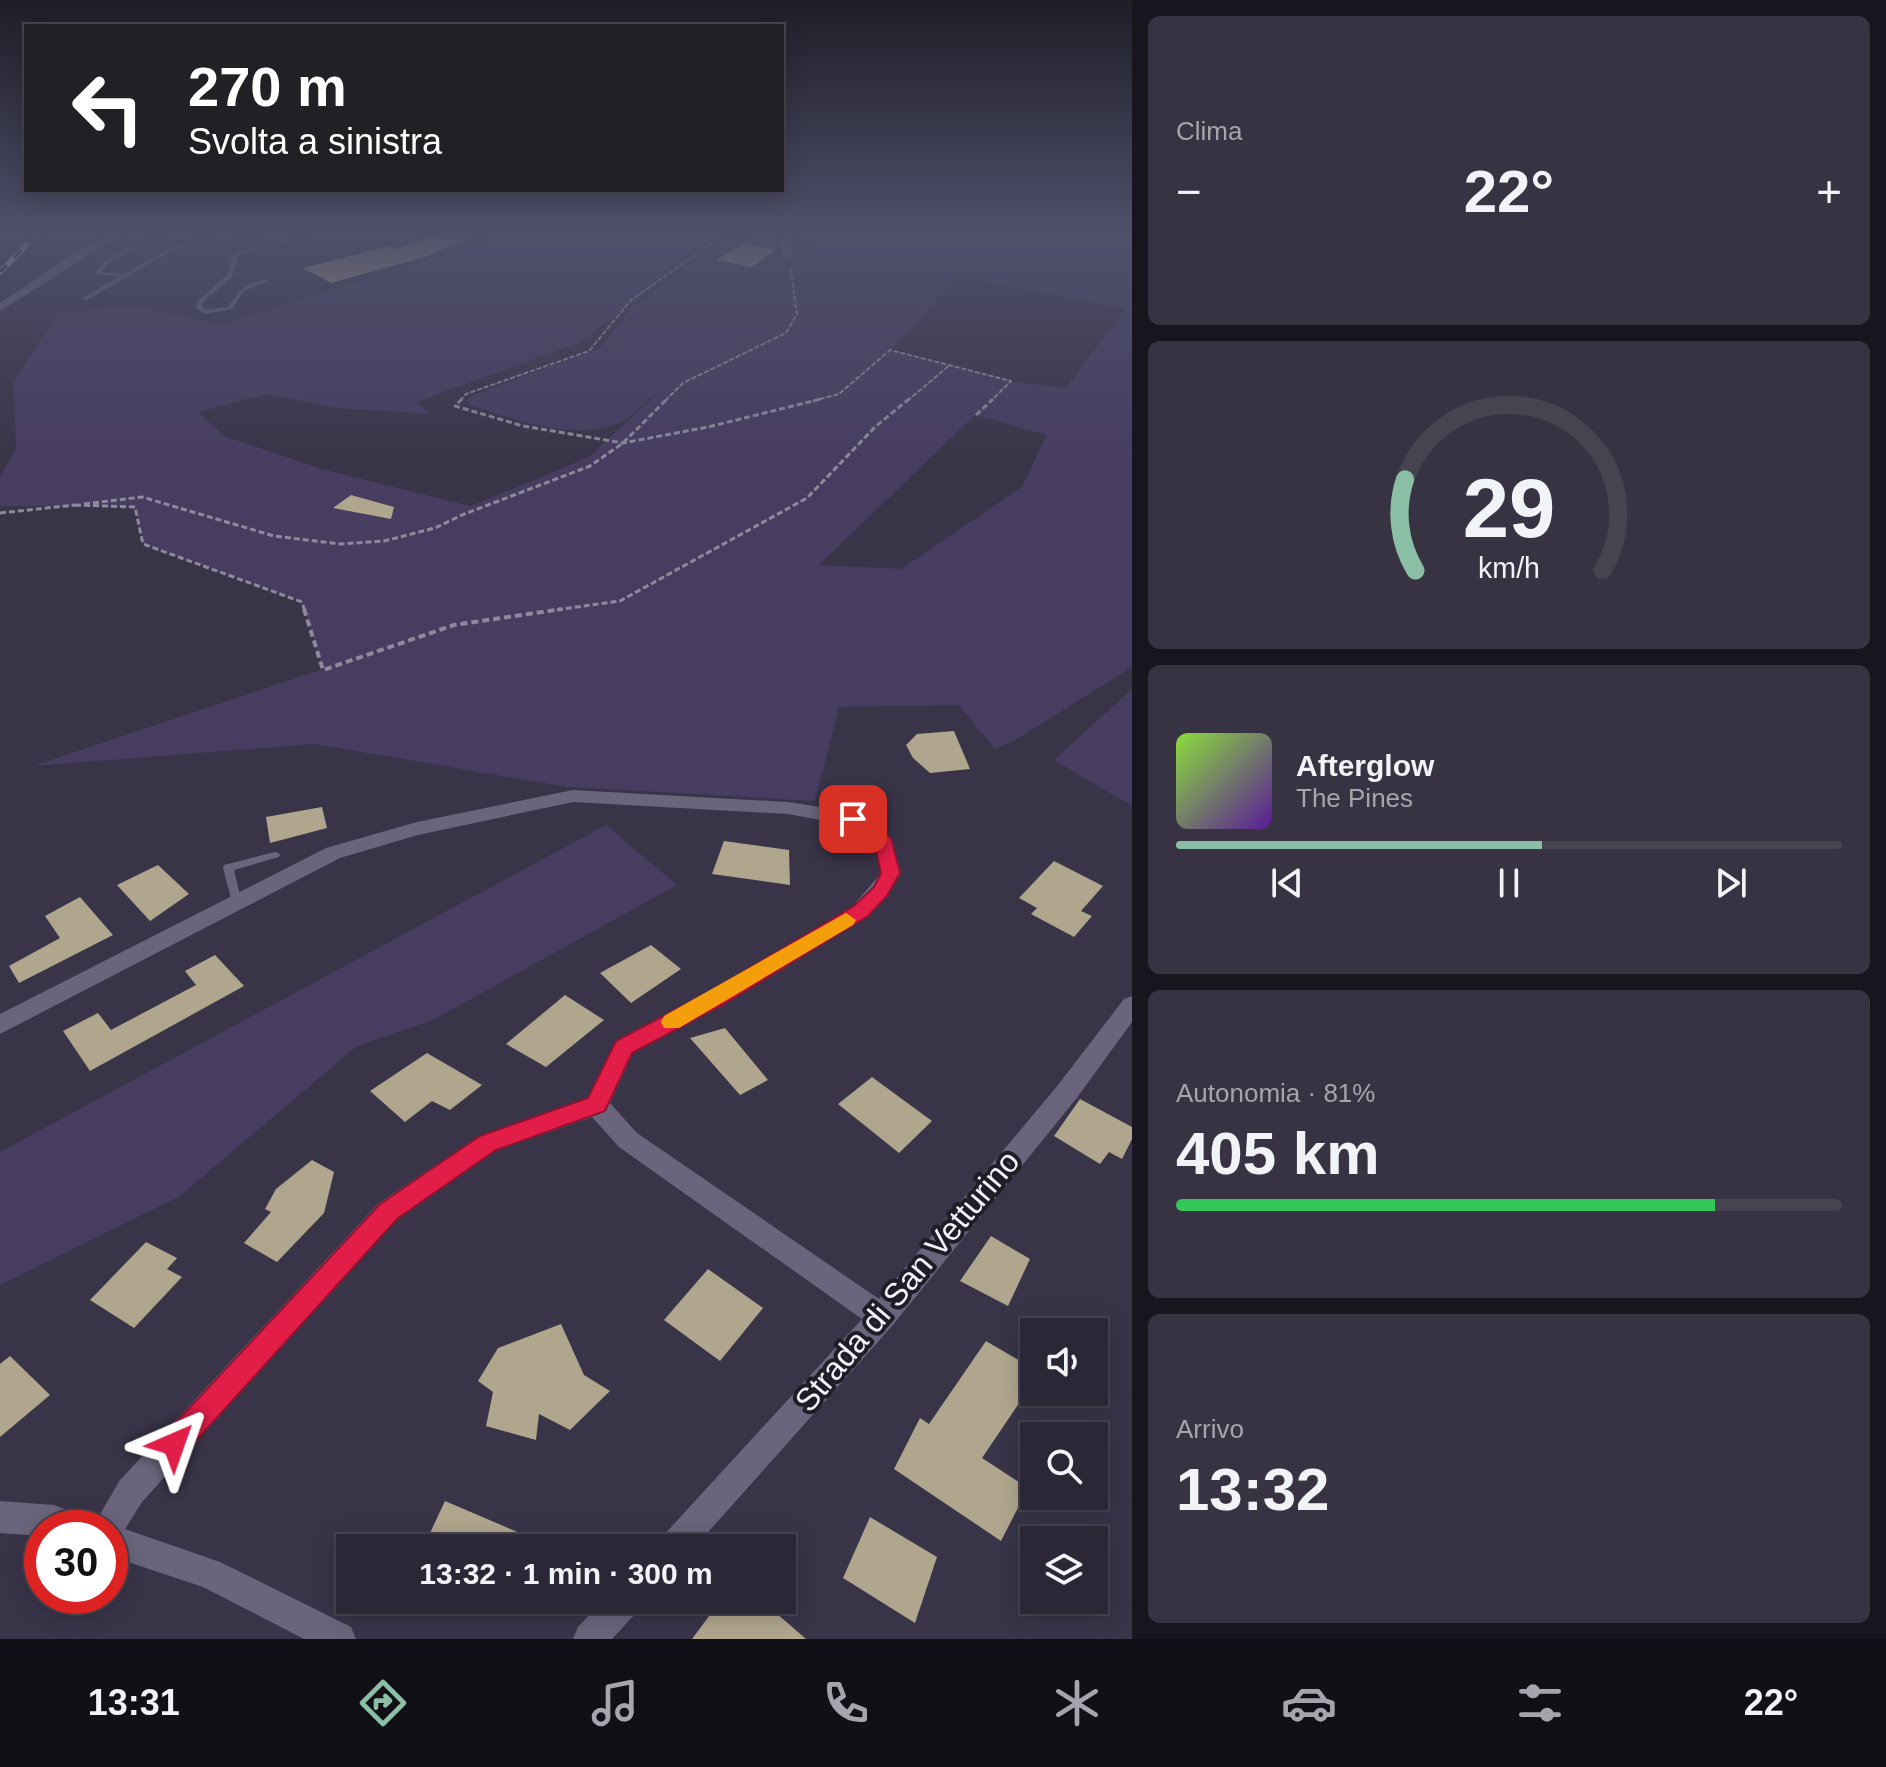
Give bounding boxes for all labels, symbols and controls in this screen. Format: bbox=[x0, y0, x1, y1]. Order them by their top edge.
text: 270 m bbox=[188, 55, 347, 118]
icon: left bbox=[56, 56, 160, 160]
text: Clima bbox=[1176, 116, 1242, 146]
text: Svolta a sinistra bbox=[188, 121, 442, 162]
text: 22° bbox=[1464, 158, 1554, 225]
text: − bbox=[1176, 167, 1202, 216]
text: + bbox=[1816, 167, 1842, 216]
text: 29 bbox=[1463, 461, 1555, 554]
text: km/h bbox=[1478, 552, 1540, 584]
text: Afterglow bbox=[1296, 749, 1434, 782]
text: The Pines bbox=[1296, 783, 1413, 813]
pin bbox=[819, 785, 887, 853]
icon: arrive bbox=[831, 797, 875, 841]
icon: previous bbox=[1265, 861, 1309, 905]
icon: pause bbox=[1487, 861, 1531, 905]
icon: next bbox=[1709, 861, 1753, 905]
text: Autonomia · 81% bbox=[1176, 1078, 1375, 1108]
text: 405 km bbox=[1176, 1120, 1380, 1187]
street label: Strada di San Vetturino bbox=[787, 1143, 1027, 1419]
map controls bbox=[1020, 1318, 1108, 1614]
button: sound bbox=[1020, 1318, 1108, 1406]
position arrow bbox=[132, 1402, 216, 1486]
text: Arrivo bbox=[1176, 1414, 1244, 1444]
button: search bbox=[1020, 1422, 1108, 1510]
text: 13:32 bbox=[1176, 1456, 1329, 1523]
speed limit sign: 30 bbox=[24, 1510, 128, 1614]
button: layers bbox=[1020, 1526, 1108, 1614]
text: 13:32 · 1 min · 300 m bbox=[419, 1557, 713, 1590]
icon: directions bbox=[355, 1675, 411, 1731]
icon: music bbox=[587, 1675, 643, 1731]
icon: phone bbox=[818, 1675, 874, 1731]
icon: climate bbox=[1049, 1675, 1105, 1731]
icon: car bbox=[1281, 1675, 1337, 1731]
icon: filters bbox=[1512, 1675, 1568, 1731]
text: 13:31 bbox=[88, 1682, 180, 1723]
text: 22° bbox=[1744, 1682, 1798, 1723]

